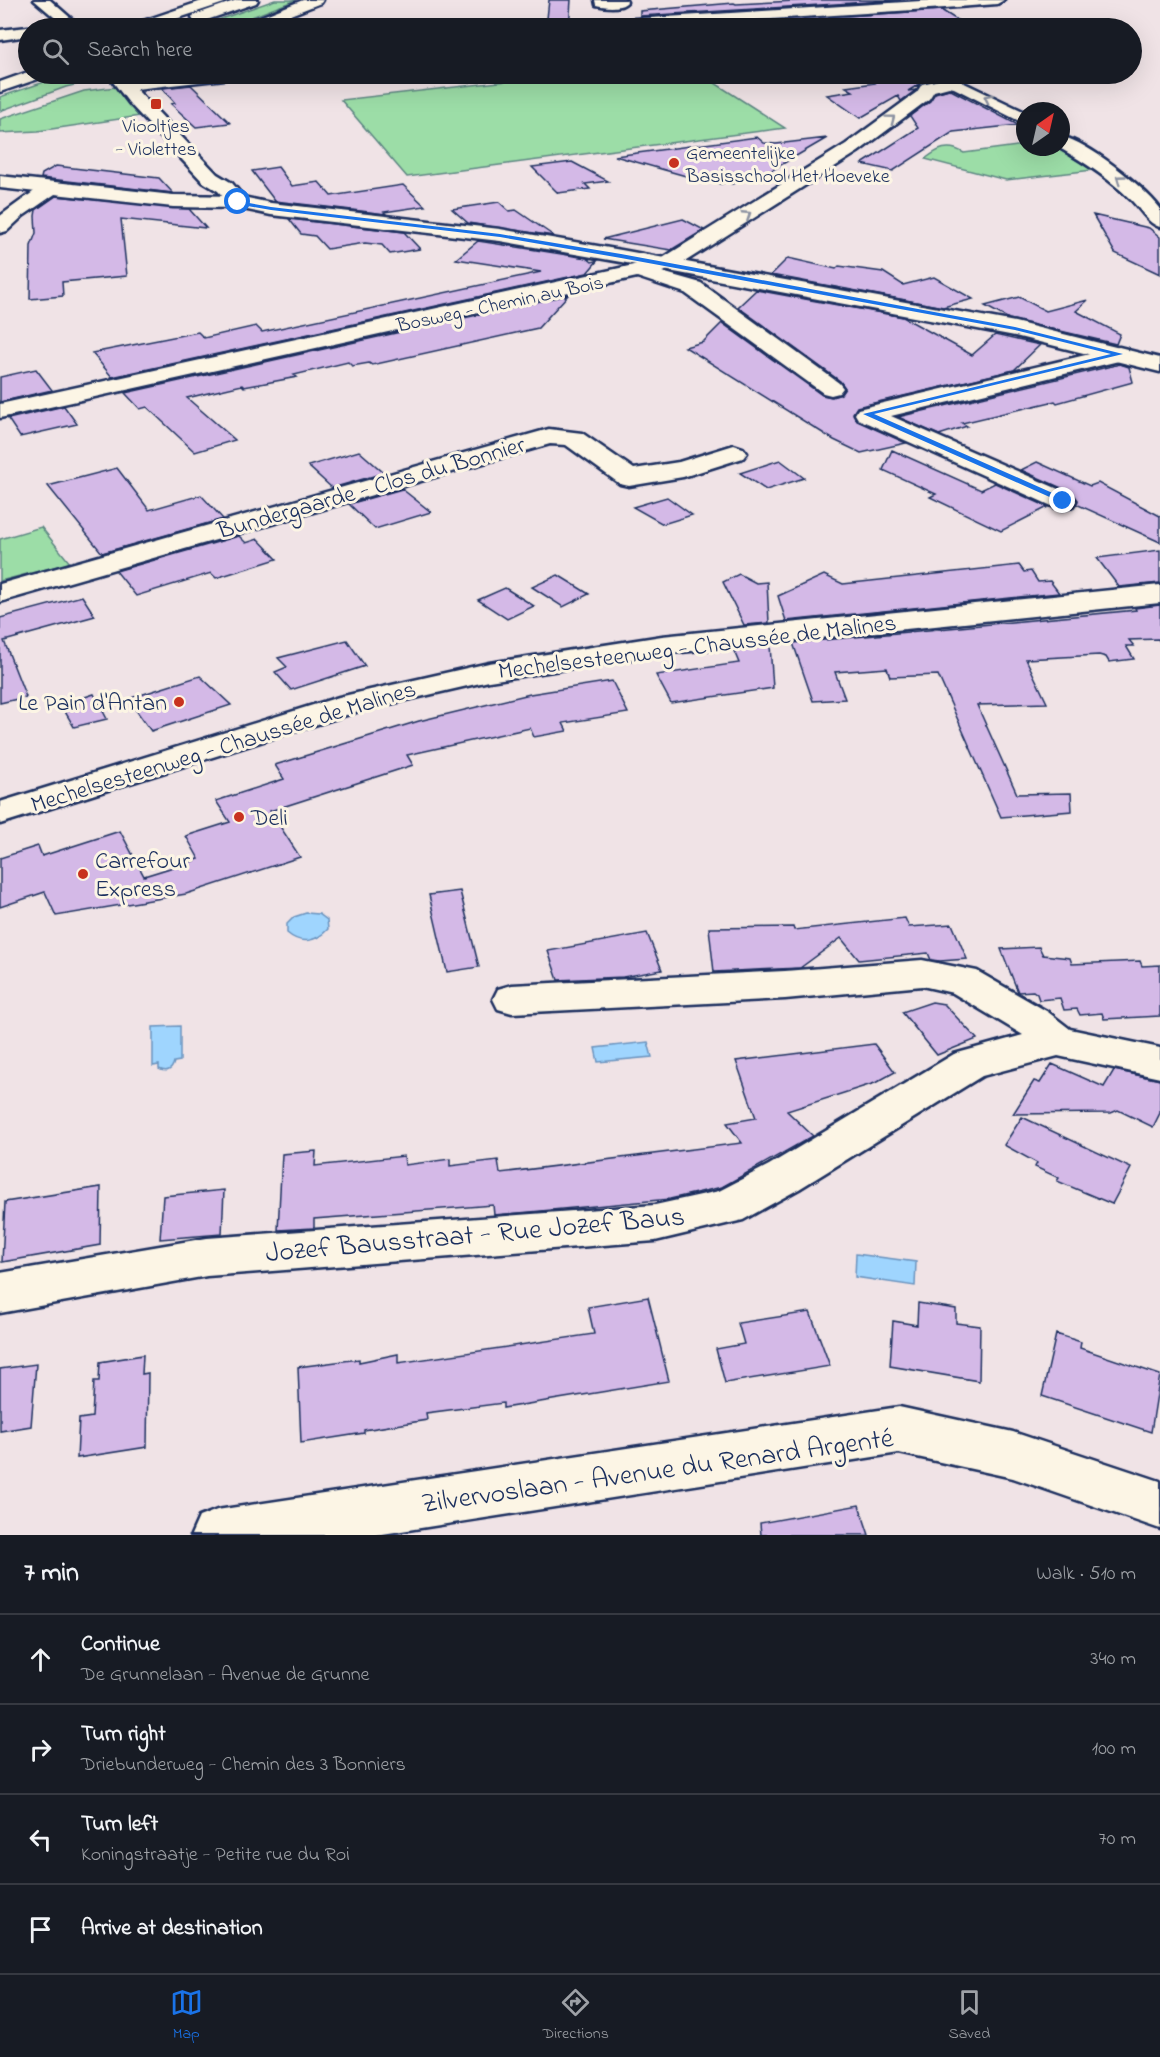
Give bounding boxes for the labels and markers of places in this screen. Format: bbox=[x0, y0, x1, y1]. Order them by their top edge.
marker: Viooltjes - Violettes bbox=[149, 97, 163, 111]
place label: Viooltjes - Violettes bbox=[115, 113, 197, 165]
place label: Gemeentelijke Basisschool Het Hoeveke bbox=[685, 140, 890, 192]
marker: Gemeentelijke Basisschool Het Hoeveke bbox=[667, 156, 681, 170]
place label: Le Pain d'Antan bbox=[18, 687, 167, 722]
marker: Le Pain d'Antan bbox=[172, 695, 186, 709]
place label: Deli bbox=[250, 802, 288, 837]
marker: Deli bbox=[232, 810, 246, 824]
place label: Carrefour Express bbox=[95, 845, 191, 908]
marker: Carrefour Express bbox=[76, 867, 90, 881]

